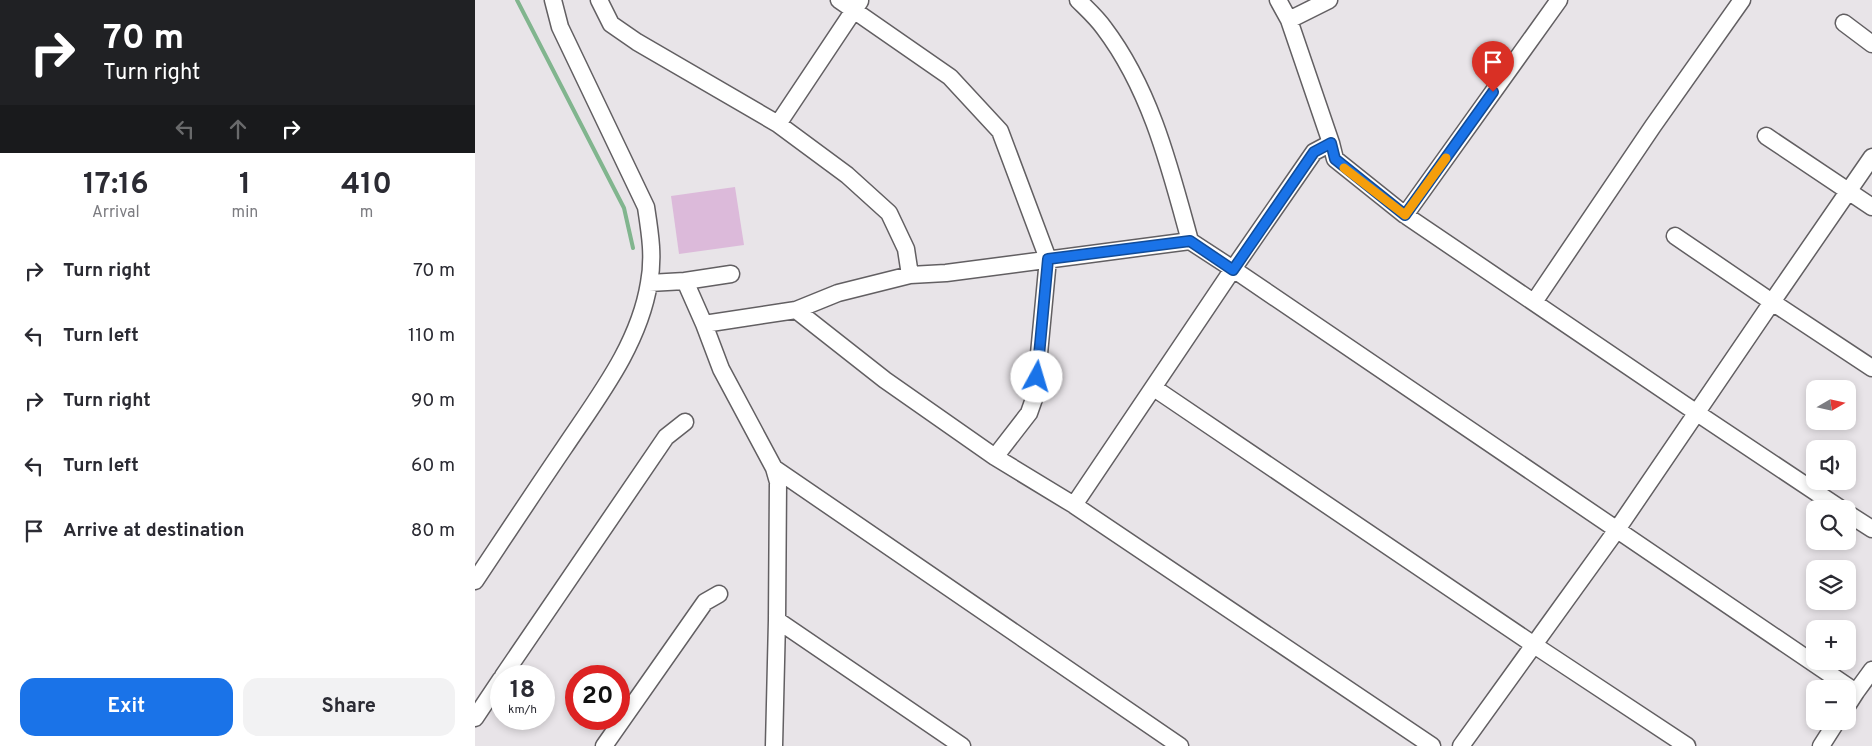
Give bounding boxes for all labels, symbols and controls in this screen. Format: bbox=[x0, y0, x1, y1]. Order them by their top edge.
text: 70 m bbox=[103, 17, 184, 61]
icon: right bbox=[20, 20, 85, 85]
pin bbox=[1472, 41, 1514, 92]
icon: arrive bbox=[1479, 48, 1507, 76]
text: Turn right bbox=[103, 60, 200, 87]
icon: left bbox=[171, 115, 199, 143]
icon: ahead bbox=[224, 115, 252, 143]
icon: right bbox=[277, 115, 305, 143]
text: 17:16 bbox=[83, 167, 149, 204]
text: 1 bbox=[239, 167, 251, 204]
text: 410 bbox=[341, 167, 392, 204]
text: Arrival bbox=[92, 203, 140, 223]
text: min bbox=[232, 203, 258, 223]
text: m bbox=[360, 203, 373, 223]
icon: right bbox=[20, 257, 48, 285]
text: Turn right bbox=[63, 259, 151, 283]
text: 70 m bbox=[413, 259, 455, 283]
icon: left bbox=[20, 322, 48, 350]
text: Turn left bbox=[63, 324, 139, 348]
text: 110 m bbox=[408, 324, 455, 348]
position arrow bbox=[1010, 350, 1062, 402]
north arrow bbox=[1806, 380, 1856, 430]
map controls bbox=[1806, 380, 1856, 730]
icon: right bbox=[20, 387, 48, 415]
text: Turn right bbox=[63, 389, 151, 413]
text: 90 m bbox=[411, 389, 455, 413]
button: sound bbox=[1806, 440, 1856, 490]
icon: left bbox=[20, 452, 48, 480]
text: Turn left bbox=[63, 454, 139, 478]
text: 60 m bbox=[411, 454, 455, 478]
button: search bbox=[1806, 500, 1856, 550]
icon: arrive bbox=[20, 517, 48, 545]
text: Arrive at destination bbox=[63, 519, 244, 543]
text: 80 m bbox=[411, 519, 455, 543]
button: layers bbox=[1806, 560, 1856, 610]
button: + bbox=[1806, 620, 1856, 670]
speed limit sign: 20 bbox=[565, 665, 630, 730]
text: 18 bbox=[510, 675, 535, 707]
button: Exit bbox=[20, 678, 233, 736]
button: Share bbox=[243, 678, 455, 736]
button: − bbox=[1806, 680, 1856, 730]
text: km/h bbox=[508, 702, 537, 718]

